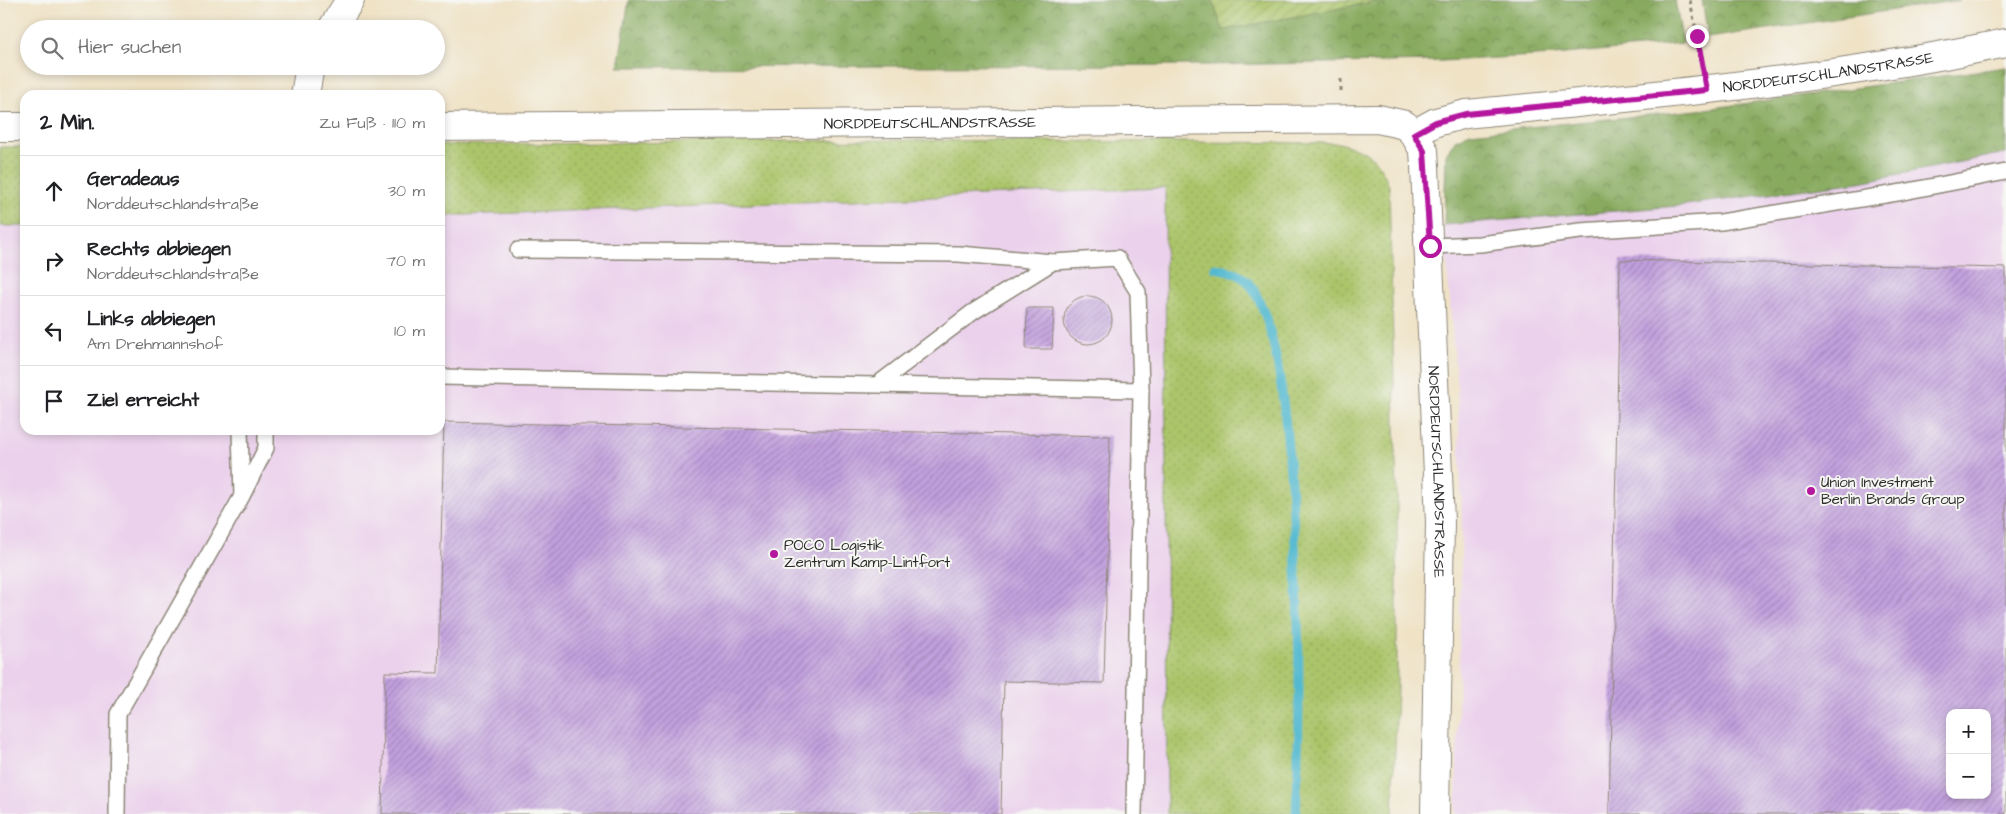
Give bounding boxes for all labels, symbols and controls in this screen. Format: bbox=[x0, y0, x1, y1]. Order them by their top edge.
search box bbox=[20, 20, 445, 75]
route end bbox=[1686, 25, 1709, 48]
icon: search bbox=[38, 34, 66, 62]
text: Hier suchen bbox=[78, 34, 181, 61]
street label: NORDDEUTSCHLANDSTRASSE bbox=[1722, 47, 1935, 98]
text: 2 Min. bbox=[40, 108, 94, 137]
text: Zu Fuß · 110 m bbox=[319, 112, 425, 134]
street label: NORDDEUTSCHLANDSTRASSE bbox=[824, 112, 1036, 135]
text: Geradeaus bbox=[87, 166, 179, 193]
icon: ahead bbox=[40, 177, 68, 205]
text: 30 m bbox=[388, 180, 425, 202]
text: Norddeutschlandstraße bbox=[87, 193, 259, 215]
route start bbox=[1419, 235, 1442, 258]
text: Rechts abbiegen bbox=[87, 236, 231, 263]
icon: right bbox=[40, 247, 68, 275]
text: 70 m bbox=[386, 250, 425, 272]
text: Norddeutschlandstraße bbox=[87, 263, 259, 285]
text: Links abbiegen bbox=[87, 306, 215, 333]
icon: left bbox=[40, 317, 68, 345]
text: 10 m bbox=[394, 320, 425, 342]
text: Am Drehmannshof bbox=[87, 333, 223, 355]
street label: NORDDEUTSCHLANDSTRASSE bbox=[1422, 365, 1450, 578]
icon: arrive bbox=[40, 387, 68, 415]
text: Ziel erreicht bbox=[87, 387, 199, 414]
place label: Union Investment Berlin Brands Group bbox=[1821, 472, 1965, 510]
marker: Union Investment Berlin Brands Group bbox=[1805, 485, 1817, 497]
place label: POCO Logistik Zentrum Kamp-Lintfort bbox=[784, 535, 950, 573]
marker: POCO Logistik Zentrum Kamp-Lintfort bbox=[768, 548, 780, 560]
map controls bbox=[1946, 709, 1991, 799]
button: + bbox=[1946, 709, 1991, 754]
button: − bbox=[1946, 754, 1991, 799]

